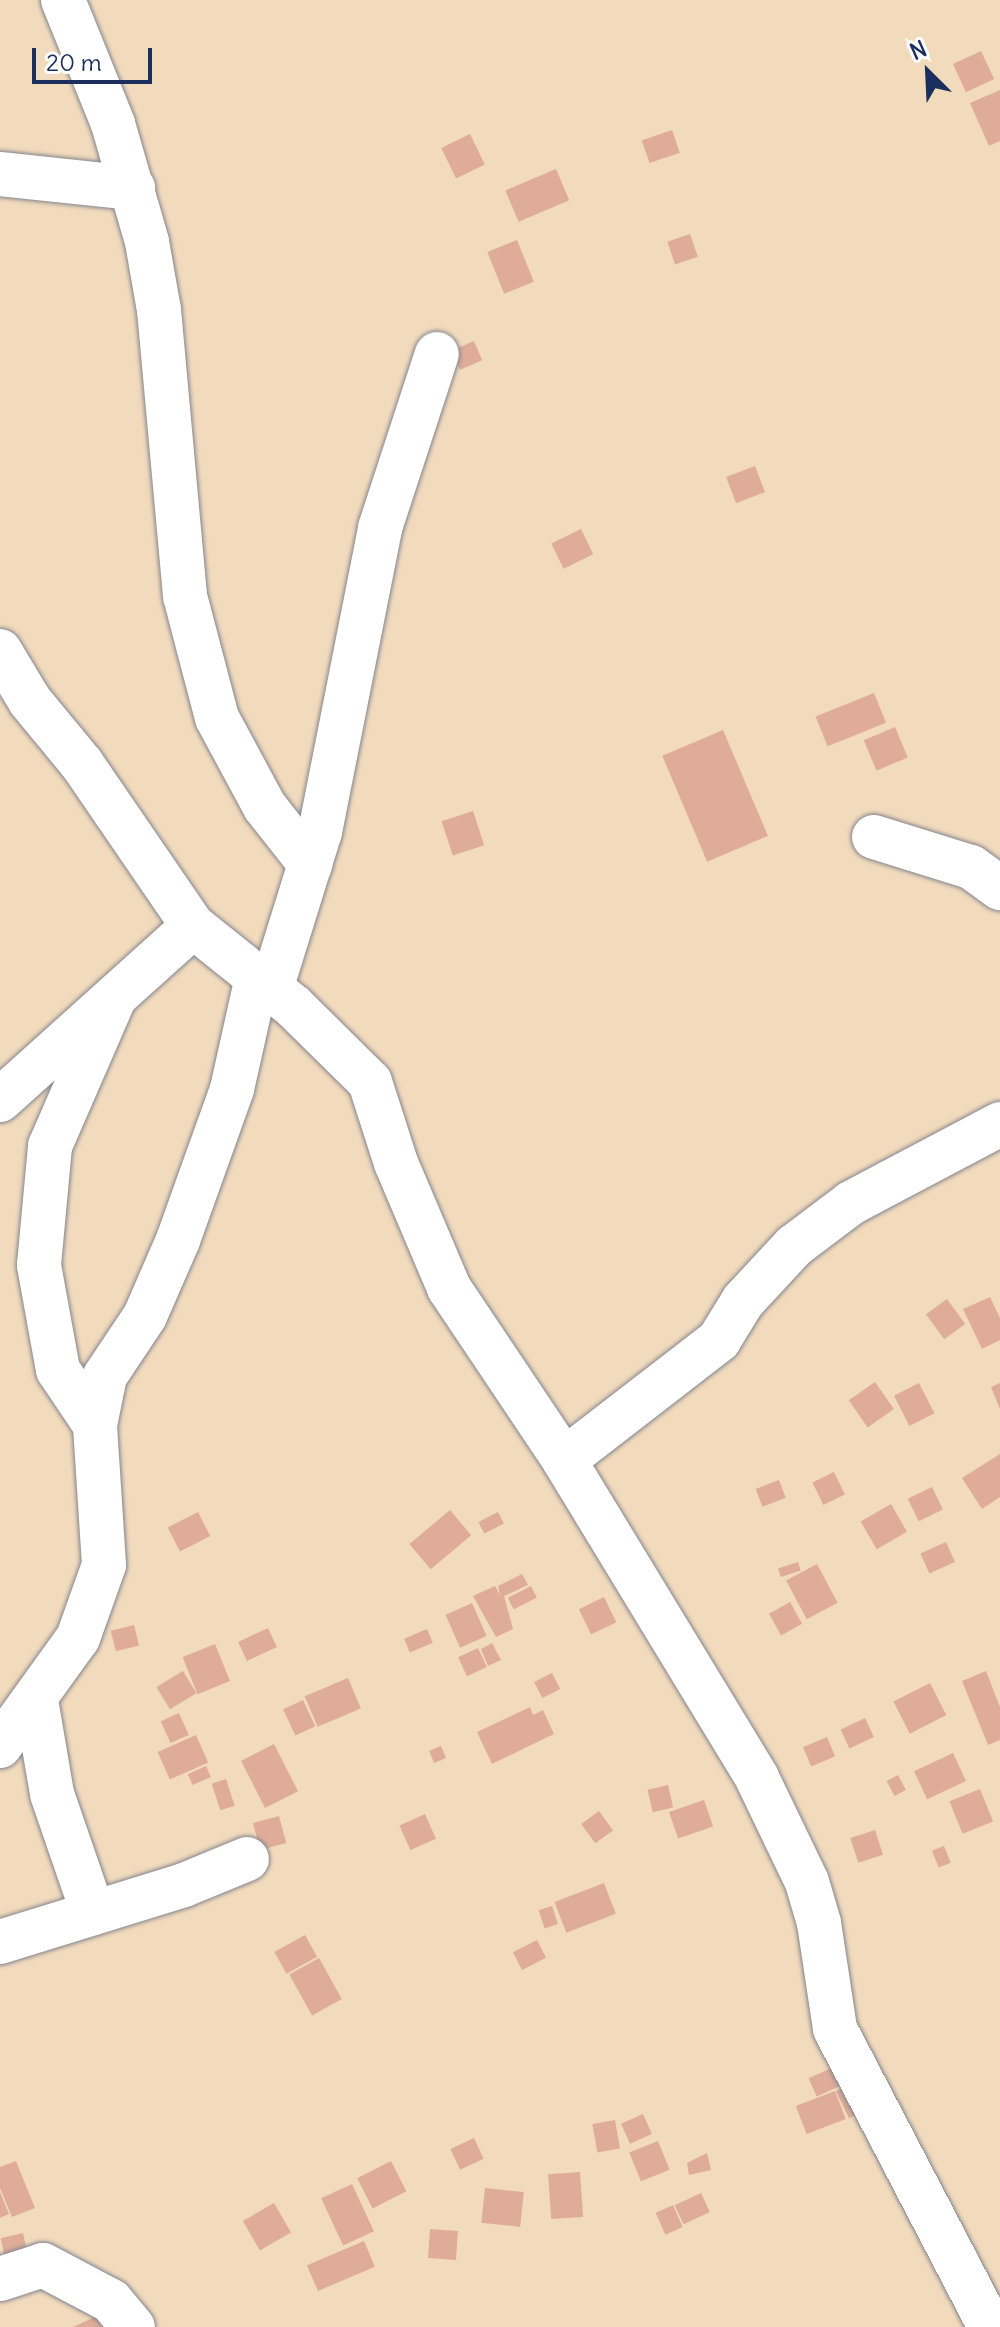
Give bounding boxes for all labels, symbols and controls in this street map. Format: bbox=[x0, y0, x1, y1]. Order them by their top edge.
scale bar bbox=[36, 32, 156, 82]
north arrow bbox=[888, 32, 968, 112]
text: N bbox=[906, 34, 931, 66]
text: 20 m bbox=[46, 47, 102, 77]

